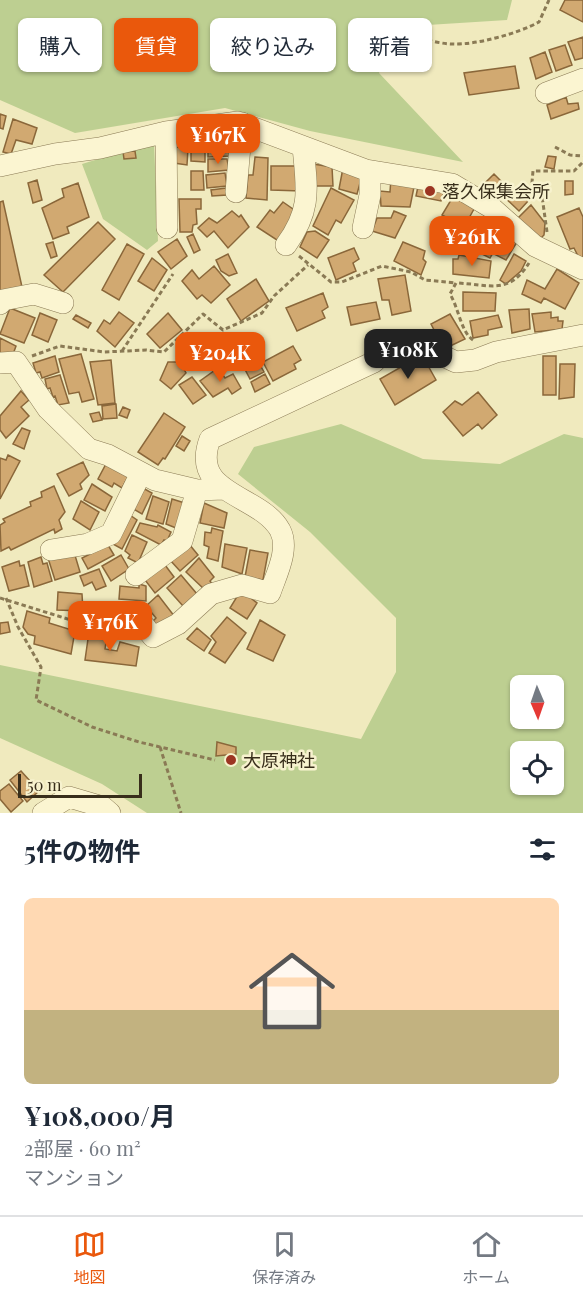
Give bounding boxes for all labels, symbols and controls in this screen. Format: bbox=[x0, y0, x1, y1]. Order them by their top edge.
chip: 購入 bbox=[18, 18, 102, 72]
chip: 賃貸 bbox=[114, 18, 198, 72]
chip: 絞り込み bbox=[210, 18, 336, 72]
chip: 新着 bbox=[348, 18, 432, 72]
pin: ¥167K bbox=[176, 114, 260, 165]
text: ¥167K bbox=[190, 120, 246, 147]
place label: 落久保集会所 bbox=[442, 179, 550, 203]
marker: 落久保集会所 bbox=[423, 184, 437, 198]
pin: ¥261K bbox=[430, 216, 514, 267]
text: ¥261K bbox=[443, 222, 501, 249]
pin: ¥108K bbox=[366, 329, 450, 380]
pin: ¥204K bbox=[178, 332, 262, 383]
text: ¥108K bbox=[378, 335, 438, 362]
text: ¥204K bbox=[189, 338, 251, 365]
pin: ¥176K bbox=[68, 601, 152, 652]
text: ¥176K bbox=[82, 607, 138, 634]
north arrow bbox=[510, 675, 564, 729]
map controls bbox=[510, 675, 564, 795]
button: locate bbox=[510, 741, 564, 795]
place label: 大原神社 bbox=[243, 748, 315, 772]
marker: 大原神社 bbox=[224, 753, 238, 767]
scale bar bbox=[18, 771, 142, 798]
text: 50 m bbox=[27, 774, 61, 795]
text: 5件の物件 bbox=[24, 833, 140, 868]
icon: filters bbox=[526, 833, 559, 866]
icon: home bbox=[238, 937, 346, 1045]
text: ¥108,000/月 bbox=[24, 1098, 176, 1133]
text: 2部屋 · 60 m² bbox=[24, 1134, 141, 1161]
text: マンション bbox=[24, 1163, 124, 1190]
tab: 地図 bbox=[73, 1228, 106, 1288]
tab: 保存済み bbox=[252, 1228, 316, 1288]
tab: ホーム bbox=[462, 1228, 510, 1288]

